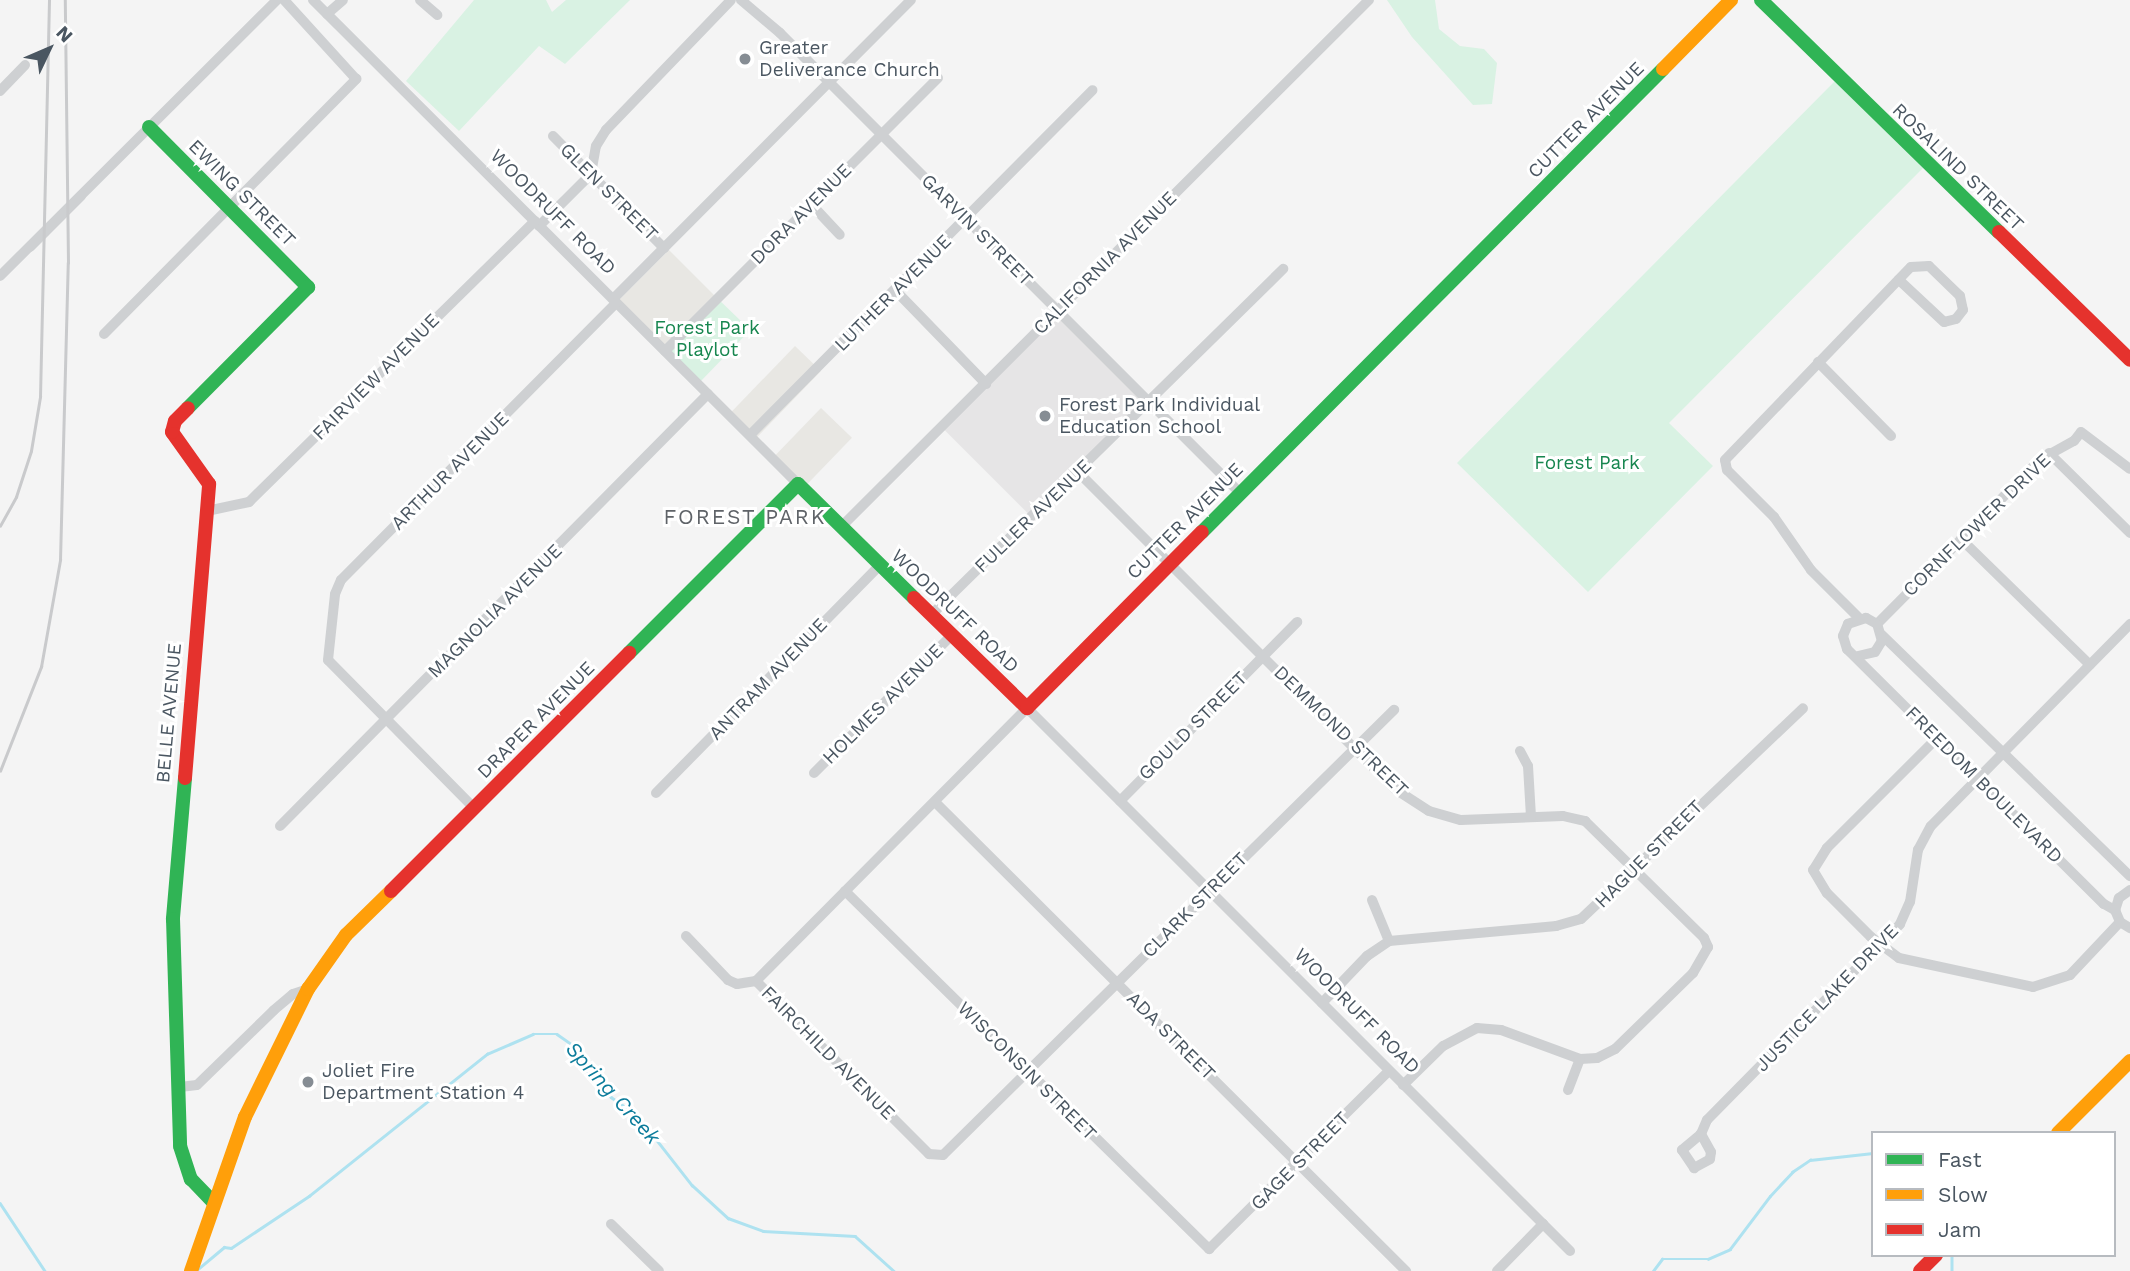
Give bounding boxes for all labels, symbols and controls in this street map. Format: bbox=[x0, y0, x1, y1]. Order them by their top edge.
north arrow bbox=[14, 14, 84, 84]
text: N bbox=[51, 21, 78, 47]
place label: Greater Deliverance Church bbox=[759, 37, 940, 81]
marker: Greater Deliverance Church bbox=[737, 51, 753, 67]
street label: CUTTER AVENUE bbox=[1523, 57, 1649, 183]
street label: ROSALIND STREET bbox=[1888, 98, 2028, 236]
street label: EWING STREET bbox=[184, 135, 300, 251]
street label: GLEN STREET bbox=[555, 138, 663, 246]
street label: WOODRUFF ROAD bbox=[485, 144, 621, 280]
street label: DORA AVENUE bbox=[745, 158, 857, 270]
street label: GARVIN STREET bbox=[916, 169, 1038, 291]
street label: CALIFORNIA AVENUE bbox=[1028, 186, 1182, 340]
street label: LUTHER AVENUE bbox=[830, 230, 956, 356]
street label: FAIRVIEW AVENUE bbox=[308, 309, 444, 445]
park label: Forest Park Playlot bbox=[654, 317, 760, 361]
place label: Forest Park Individual Education School bbox=[1059, 394, 1261, 438]
street label: ARTHUR AVENUE bbox=[386, 407, 514, 535]
marker: Forest Park Individual Education School bbox=[1037, 408, 1053, 424]
street label: CORNFLOWER DRIVE bbox=[1898, 449, 2056, 601]
park label: Forest Park bbox=[1534, 452, 1640, 474]
street label: FULLER AVENUE bbox=[970, 454, 1096, 578]
street label: CUTTER AVENUE bbox=[1122, 458, 1248, 584]
district label: FOREST PARK bbox=[665, 504, 825, 530]
street label: MAGNOLIA AVENUE bbox=[423, 539, 567, 683]
street label: WOODRUFF ROAD bbox=[886, 544, 1024, 678]
street label: ANTRAM AVENUE bbox=[704, 613, 832, 745]
street label: HOLMES AVENUE bbox=[818, 639, 948, 769]
street label: BELLE AVENUE bbox=[151, 642, 187, 784]
street label: DRAPER AVENUE bbox=[472, 656, 600, 784]
street label: DEMMOND STREET bbox=[1269, 661, 1413, 801]
street label: GOULD STREET bbox=[1134, 667, 1252, 785]
street label: FREEDOM BOULEVARD bbox=[1901, 702, 2067, 868]
street label: HAGUE STREET bbox=[1590, 795, 1708, 913]
street label: CLARK STREET bbox=[1137, 847, 1253, 963]
street label: JUSTICE LAKE DRIVE bbox=[1751, 920, 1903, 1076]
street label: WOODRUFF ROAD bbox=[1289, 943, 1425, 1079]
street label: FAIRCHILD AVENUE bbox=[756, 981, 900, 1125]
street label: ADA STREET bbox=[1122, 987, 1220, 1085]
street label: WISCONSIN STREET bbox=[953, 997, 1101, 1145]
water label: Spring Creek bbox=[560, 1036, 666, 1150]
place label: Joliet Fire Department Station 4 bbox=[322, 1060, 524, 1104]
marker: Joliet Fire Department Station 4 bbox=[300, 1074, 316, 1090]
street label: GAGE STREET bbox=[1246, 1107, 1354, 1215]
legend bbox=[1871, 1131, 2116, 1257]
text: Fast bbox=[1938, 1147, 1982, 1172]
text: Slow bbox=[1938, 1182, 1988, 1207]
text: Jam bbox=[1938, 1217, 1981, 1242]

